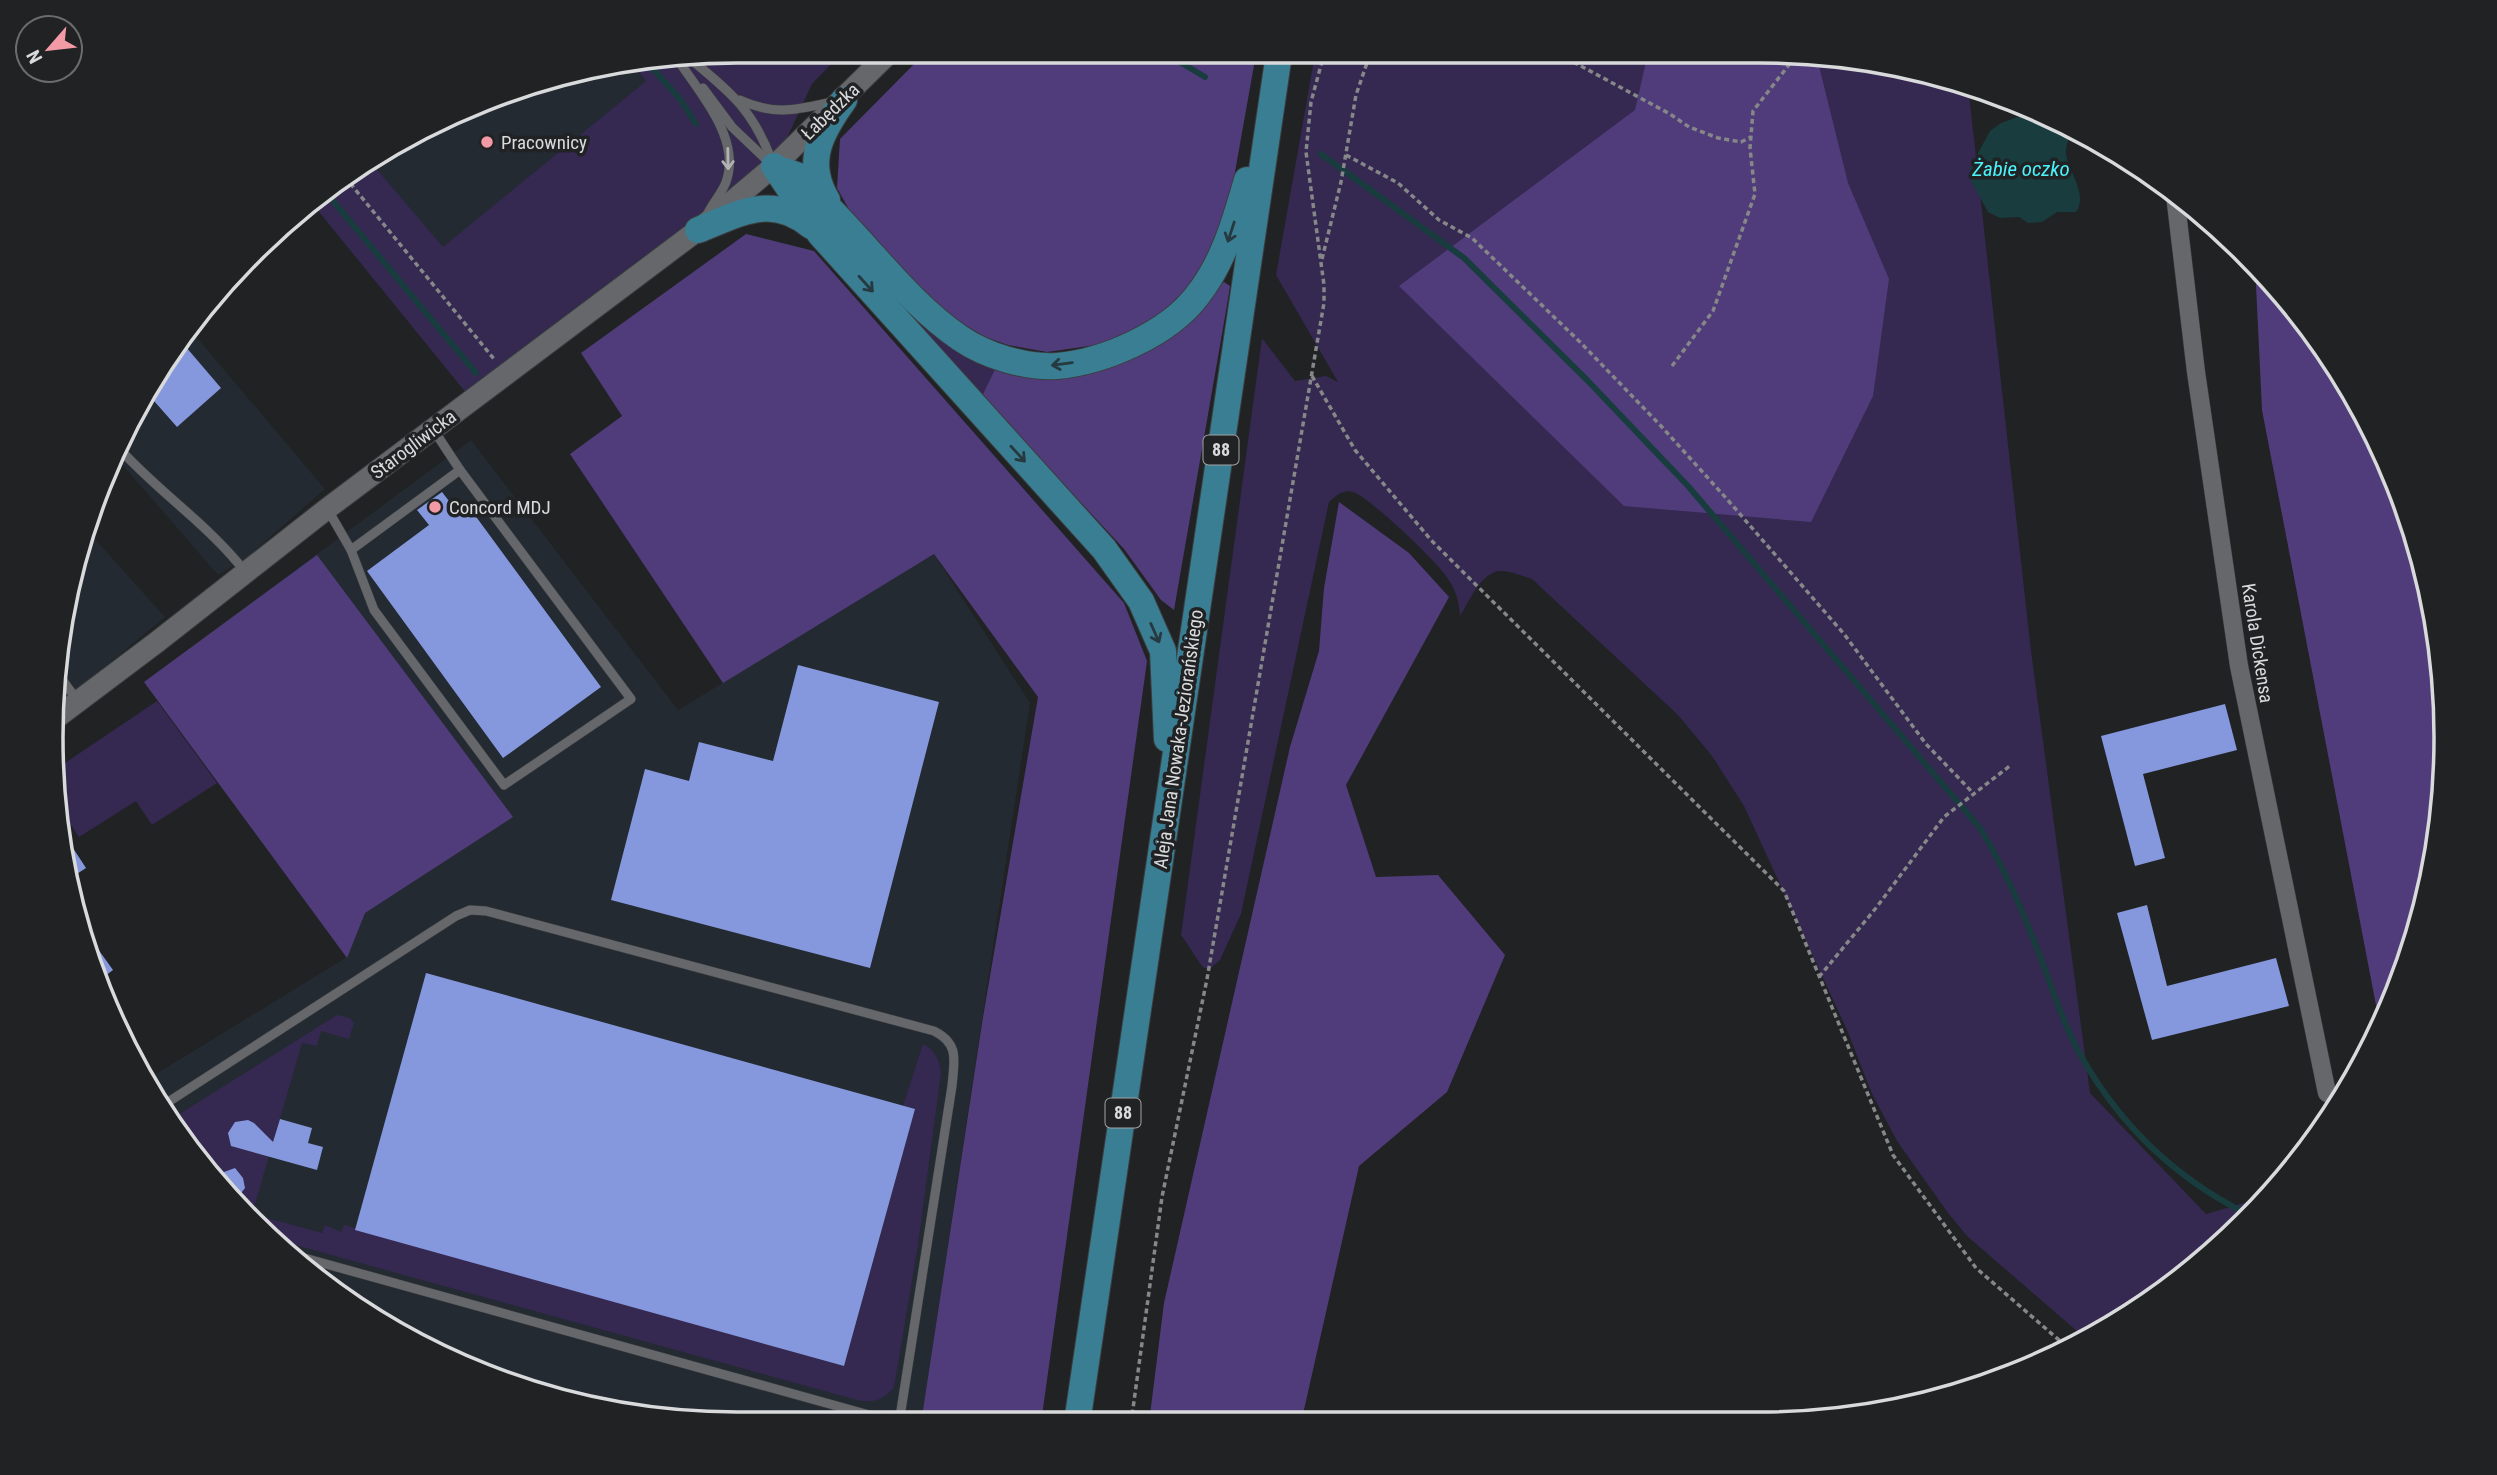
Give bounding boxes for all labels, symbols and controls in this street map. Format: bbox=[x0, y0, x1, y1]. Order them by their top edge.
north arrow bbox=[14, 14, 84, 84]
text: N bbox=[22, 46, 47, 67]
street label: Łabędzka bbox=[797, 78, 864, 145]
place label: Pracownicy bbox=[501, 131, 587, 154]
marker: Pracownicy bbox=[479, 134, 495, 150]
one-way arrow bbox=[721, 147, 735, 170]
water label: Żabie oczko bbox=[1971, 157, 2070, 181]
one-way arrow bbox=[1224, 221, 1237, 243]
one-way arrow bbox=[857, 275, 874, 292]
one-way arrow bbox=[1051, 357, 1074, 370]
street label: Starogliwicka bbox=[366, 405, 461, 484]
road number: 88 bbox=[1204, 436, 1238, 464]
one-way arrow bbox=[1009, 444, 1025, 462]
place label: Concord MDJ bbox=[449, 496, 551, 519]
marker: Concord MDJ bbox=[427, 499, 443, 515]
street label: Karola Dickensa bbox=[2237, 582, 2278, 704]
street label: Aleja Jana Nowaka-Jeziorańskiego bbox=[1149, 608, 1208, 870]
one-way arrow bbox=[1149, 622, 1162, 643]
road number: 88 bbox=[1106, 1098, 1140, 1128]

